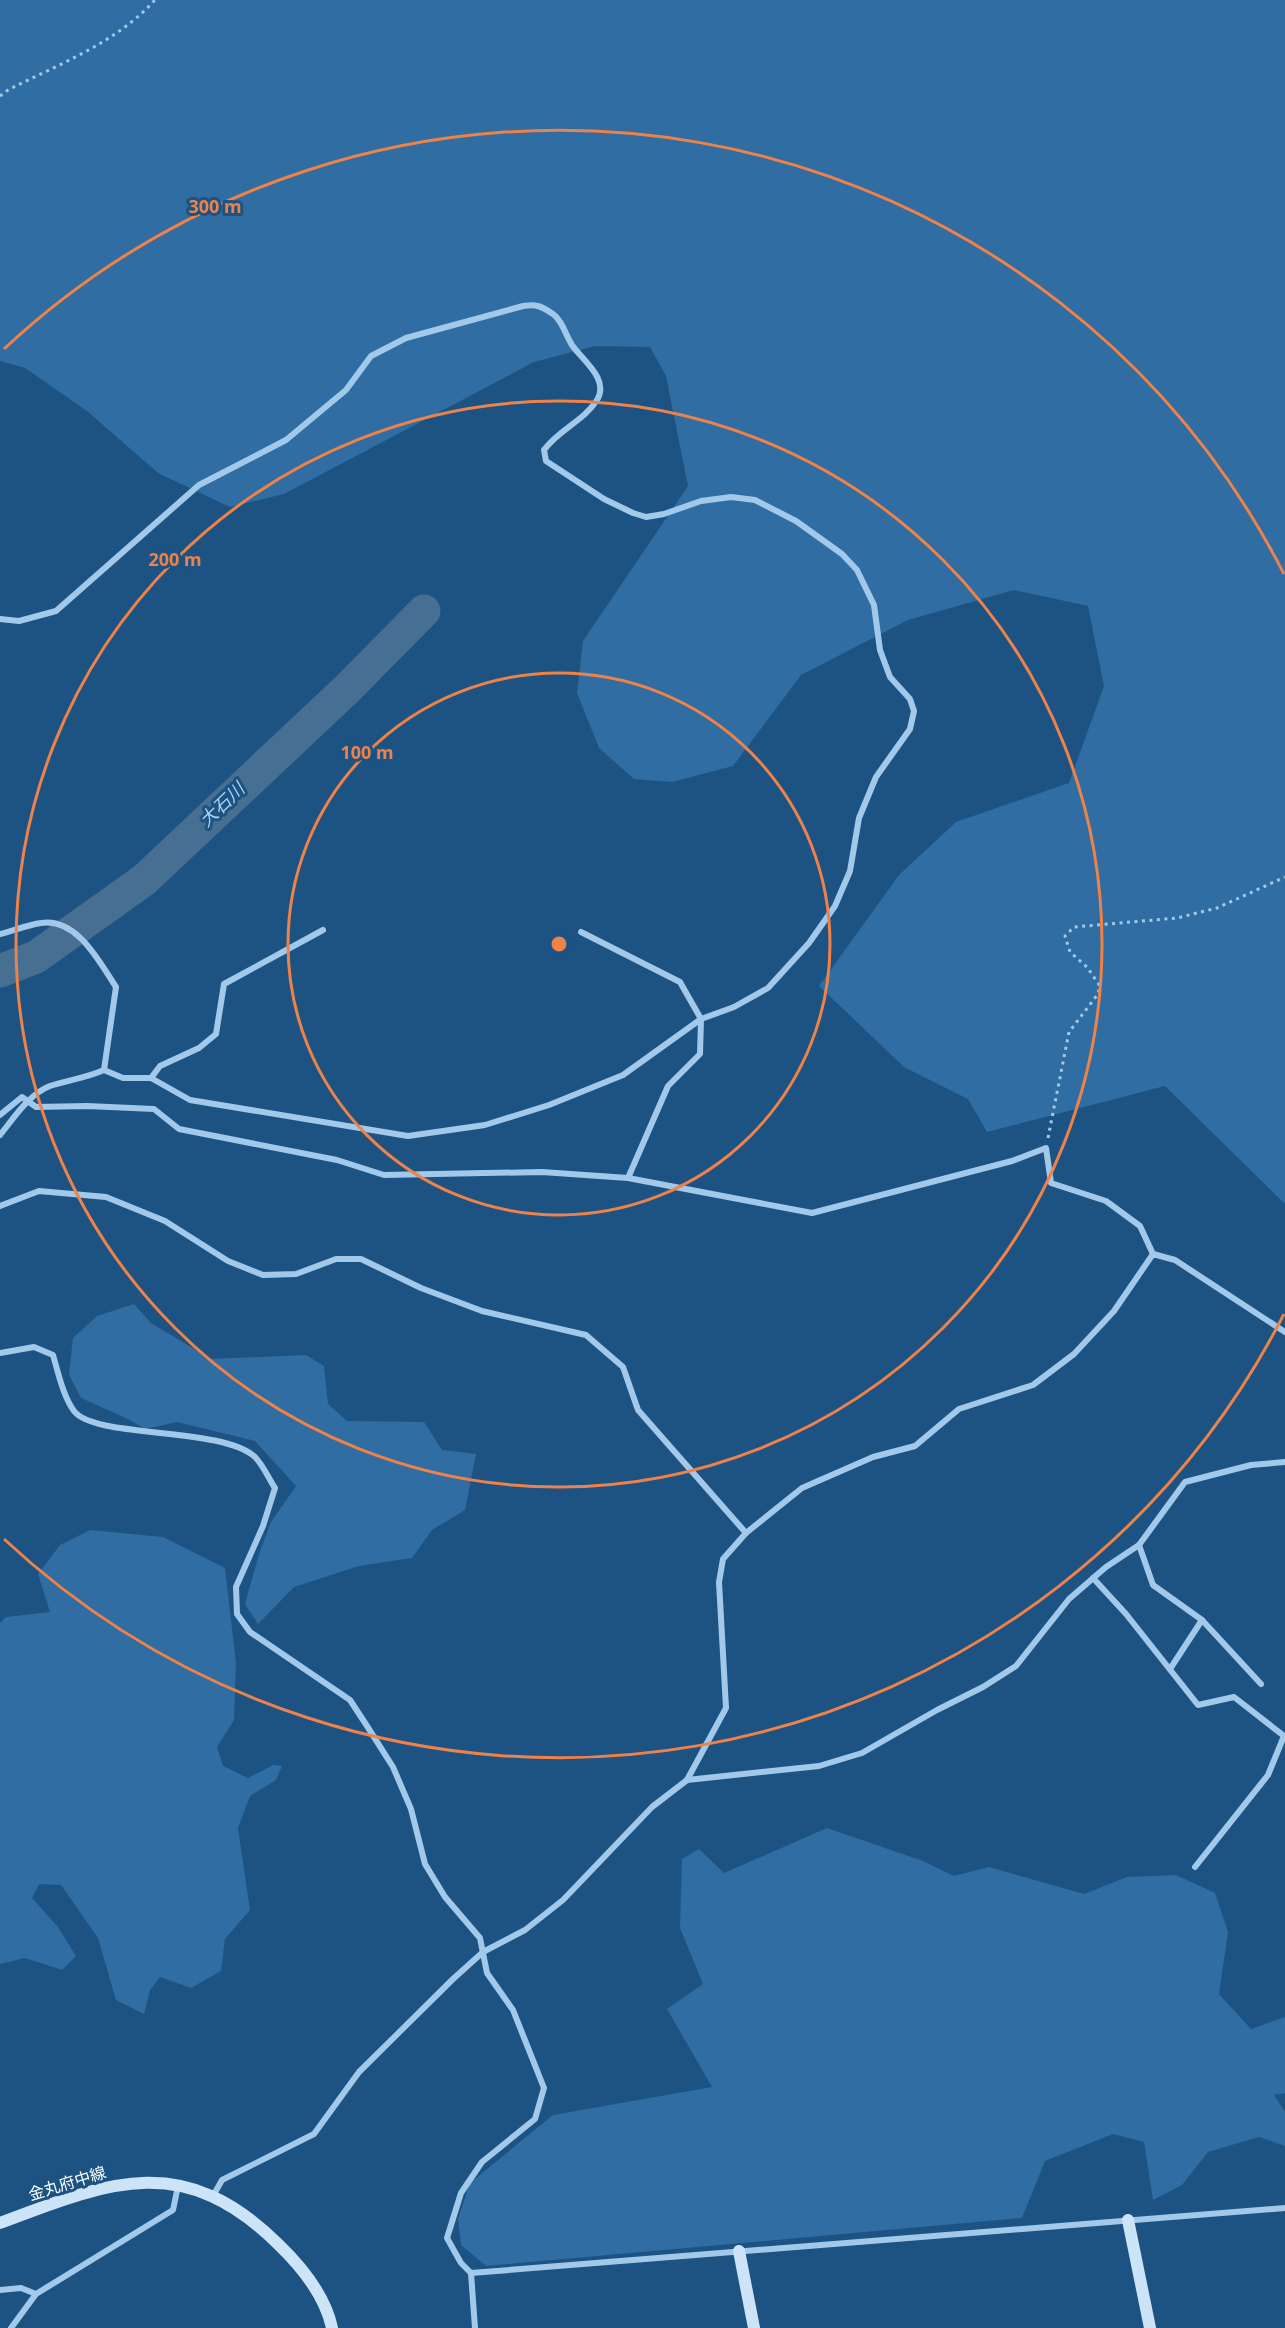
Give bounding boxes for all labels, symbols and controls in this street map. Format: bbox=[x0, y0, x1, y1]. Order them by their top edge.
text: 300 m bbox=[188, 194, 242, 218]
text: 200 m bbox=[148, 547, 202, 571]
text: 100 m bbox=[340, 740, 394, 764]
water label: 大石川 bbox=[194, 776, 251, 832]
centre of rings bbox=[549, 934, 569, 954]
street label: 金丸府中線 bbox=[26, 2161, 108, 2205]

